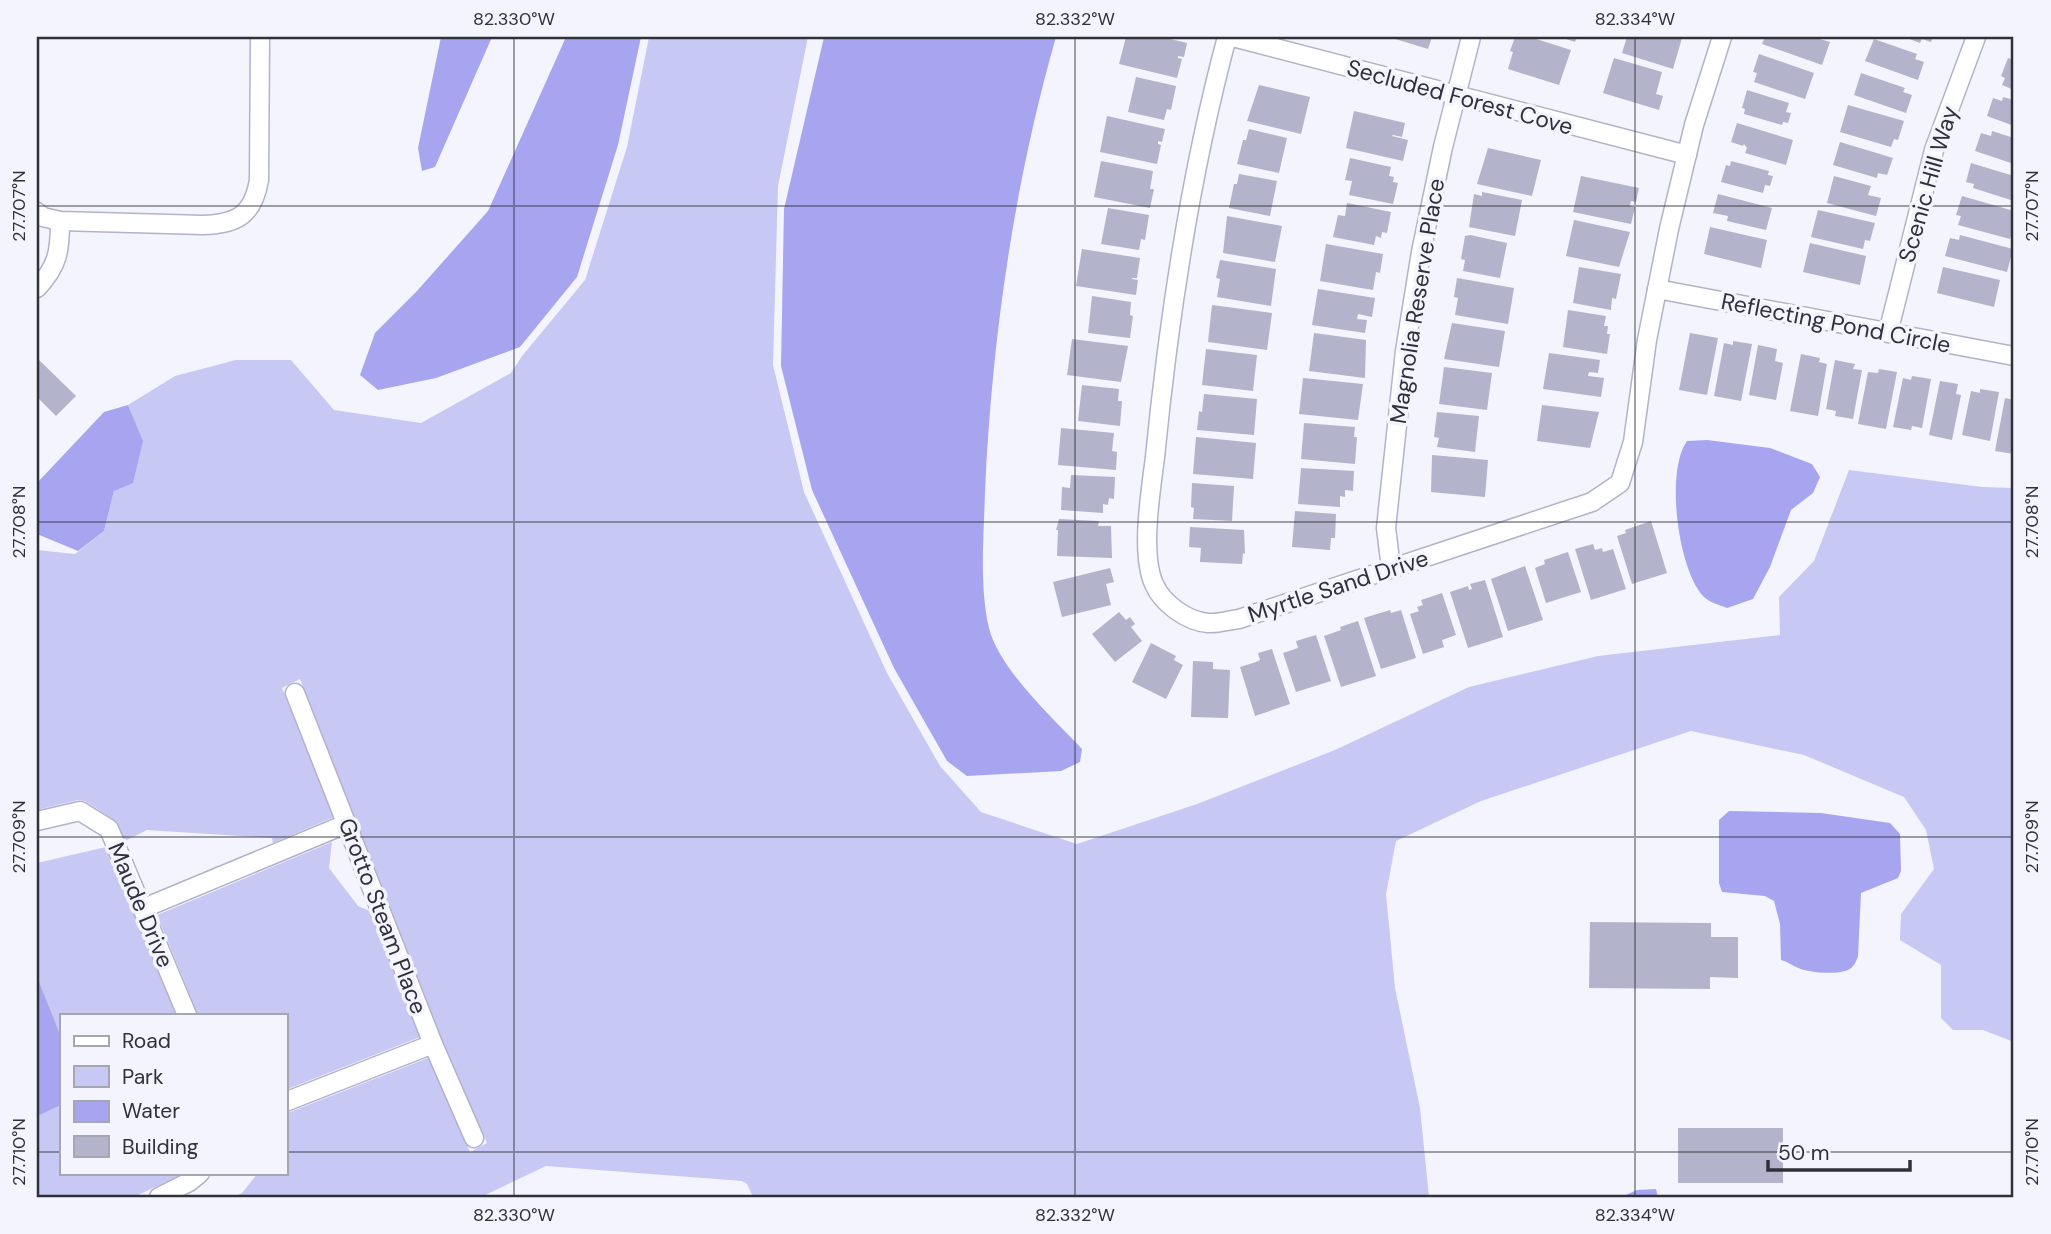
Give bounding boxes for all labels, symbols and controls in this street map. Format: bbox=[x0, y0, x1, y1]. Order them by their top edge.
text: 82.330°W bbox=[473, 7, 555, 31]
text: 82.332°W bbox=[1035, 7, 1115, 31]
text: 82.334°W bbox=[1595, 7, 1675, 31]
street label: Secluded Forest Cove bbox=[1344, 52, 1576, 142]
street label: Scenic Hill Way bbox=[1891, 102, 1965, 266]
text: 27.707°N bbox=[7, 170, 31, 242]
text: 27.707°N bbox=[2020, 170, 2044, 242]
street label: Magnolia Reserve Place bbox=[1383, 176, 1451, 426]
street label: Reflecting Pond Circle bbox=[1719, 286, 1953, 360]
text: 27.708°N bbox=[7, 486, 31, 558]
text: 27.708°N bbox=[2020, 486, 2044, 558]
street label: Myrtle Sand Drive bbox=[1244, 543, 1432, 629]
text: 27.709°N bbox=[7, 800, 31, 874]
text: 27.709°N bbox=[2020, 800, 2044, 874]
street label: Grotto Steam Place bbox=[332, 814, 434, 1018]
street label: Maude Drive bbox=[101, 838, 181, 972]
legend bbox=[60, 1014, 287, 1174]
text: Road bbox=[122, 1027, 171, 1055]
text: Park bbox=[122, 1063, 164, 1091]
text: Water bbox=[122, 1097, 180, 1125]
text: 27.710°N bbox=[7, 1118, 31, 1186]
text: 27.710°N bbox=[2020, 1118, 2044, 1186]
scale bar bbox=[1768, 1129, 1909, 1173]
text: Building bbox=[122, 1133, 199, 1161]
text: 50 m bbox=[1778, 1139, 1829, 1167]
text: 82.330°W bbox=[473, 1203, 555, 1227]
text: 82.332°W bbox=[1035, 1203, 1115, 1227]
text: 82.334°W bbox=[1595, 1203, 1675, 1227]

